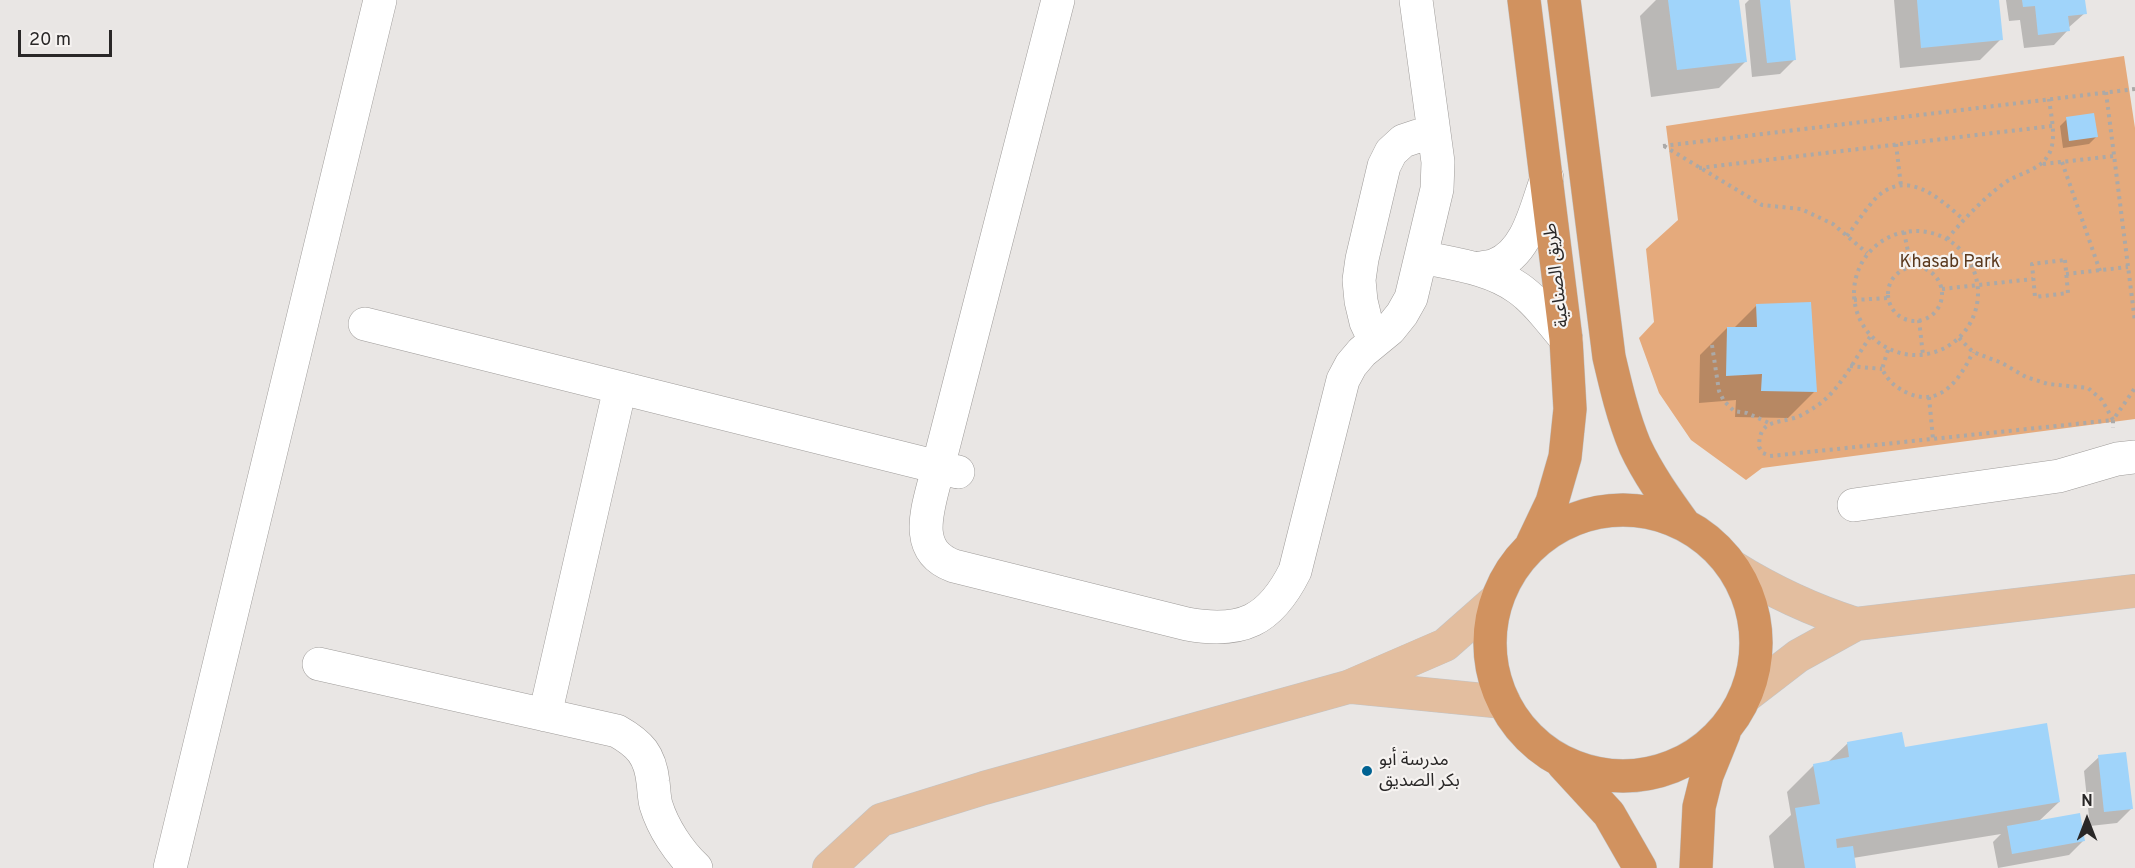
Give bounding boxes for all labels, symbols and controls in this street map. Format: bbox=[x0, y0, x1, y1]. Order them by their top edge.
scale bar bbox=[21, 18, 116, 56]
text: 20 m bbox=[29, 29, 71, 52]
street label: طريق الصناعية bbox=[1541, 222, 1575, 328]
park label: Khasab Park bbox=[1900, 252, 2000, 274]
place label: مدرسة أبو بكر الصديق bbox=[1379, 750, 1460, 792]
marker: مدرسة أبو بكر الصديق bbox=[1360, 764, 1374, 778]
north arrow bbox=[2057, 790, 2117, 850]
text: N bbox=[2081, 792, 2093, 812]

